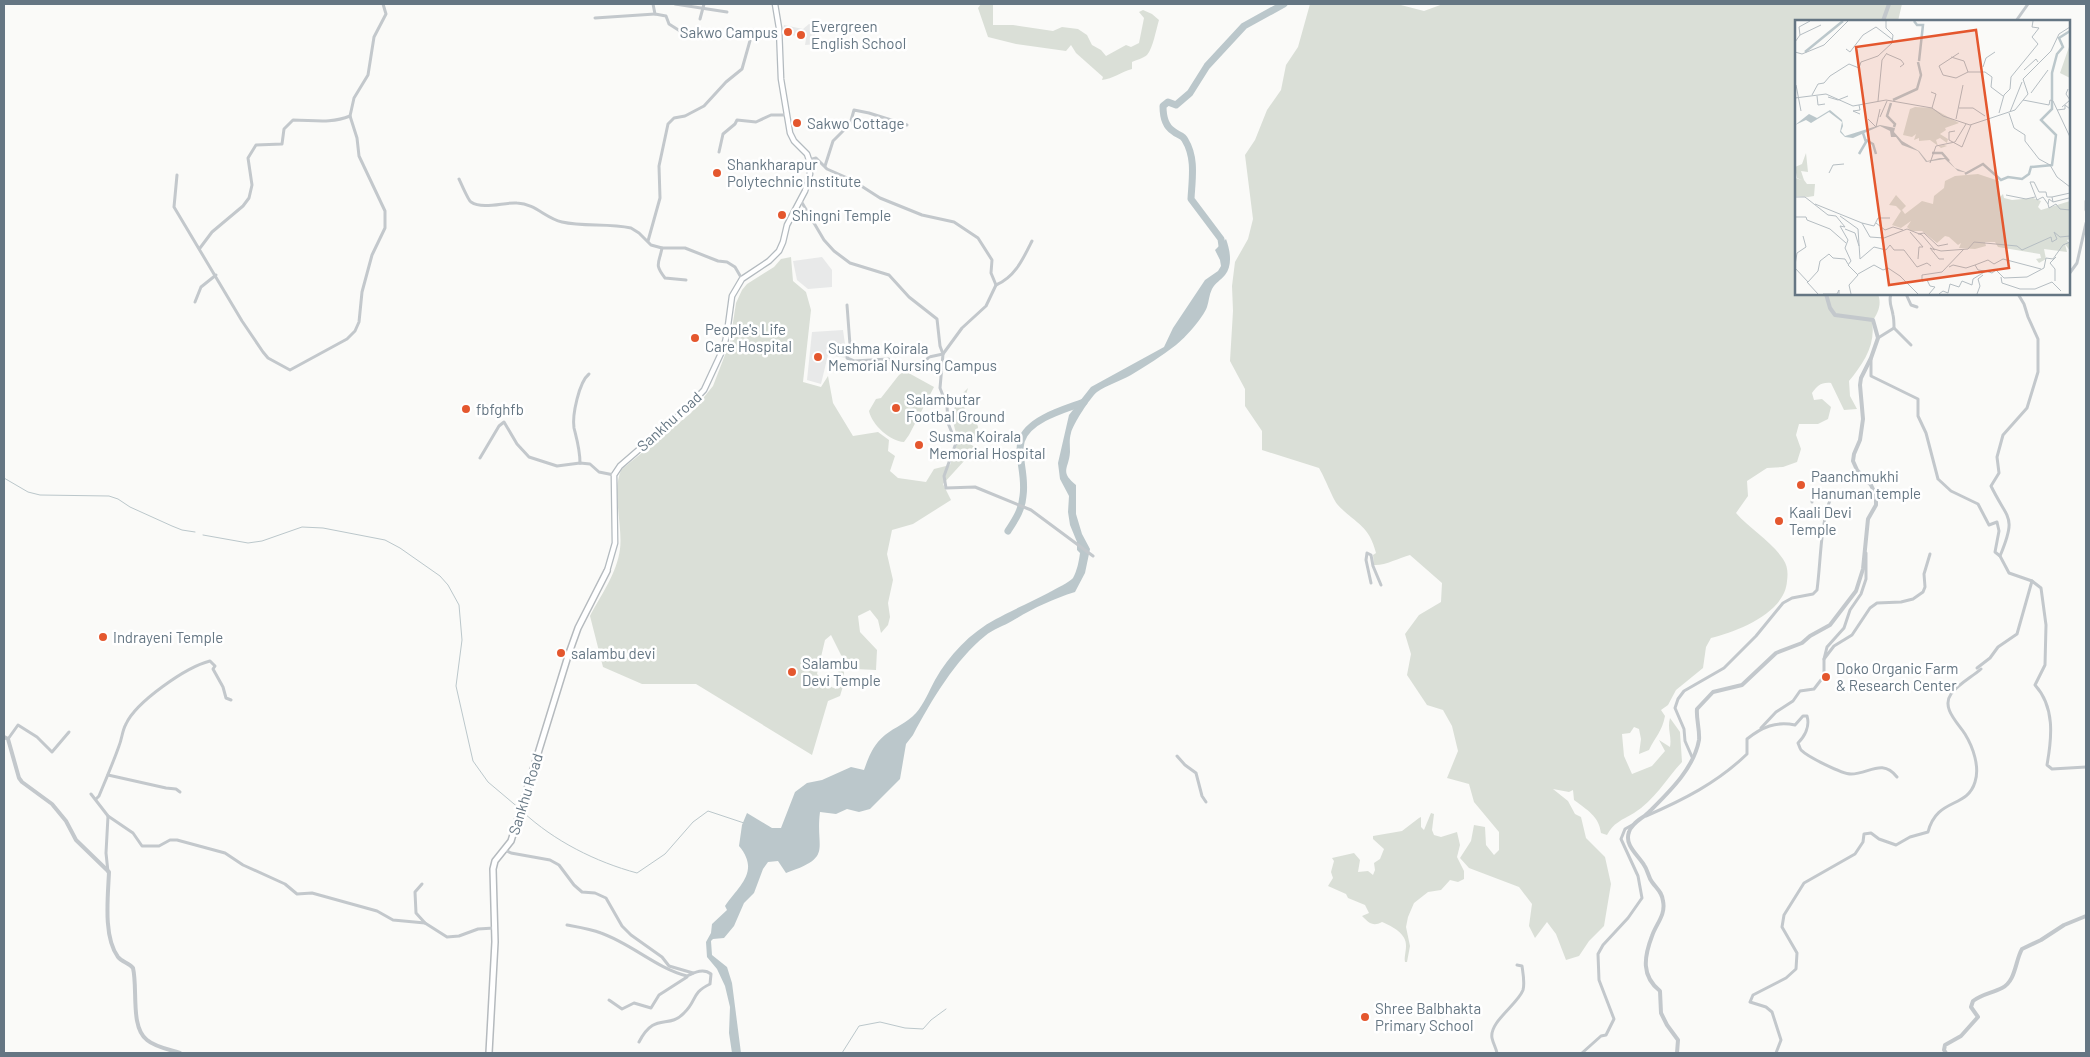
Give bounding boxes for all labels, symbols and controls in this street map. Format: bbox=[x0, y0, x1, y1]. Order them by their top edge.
place label: Evergreen English School bbox=[811, 17, 906, 52]
inset map bbox=[1795, 20, 2070, 295]
place label: Sakwo Campus bbox=[680, 23, 778, 41]
marker: Sakwo Campus bbox=[782, 26, 794, 38]
marker: Evergreen English School bbox=[795, 29, 807, 41]
place label: Sakwo Cottage bbox=[807, 114, 904, 132]
marker: Sakwo Cottage bbox=[791, 117, 803, 129]
place label: Shankharapur Polytechnic Institute bbox=[727, 155, 861, 190]
marker: Shankharapur Polytechnic Institute bbox=[711, 167, 723, 179]
place label: Shingni Temple bbox=[792, 206, 891, 224]
marker: Shingni Temple bbox=[776, 209, 788, 221]
place label: People's Life Care Hospital bbox=[705, 320, 792, 355]
marker: People's Life Care Hospital bbox=[689, 332, 701, 344]
place label: Sushma Koirala Memorial Nursing Campus bbox=[828, 339, 997, 374]
marker: Sushma Koirala Memorial Nursing Campus bbox=[812, 351, 824, 363]
street label: Sankhu road bbox=[633, 387, 705, 455]
place label: Salambutar Footbal Ground bbox=[906, 390, 1005, 425]
place label: fbfghfb bbox=[476, 400, 524, 418]
marker: Salambutar Footbal Ground bbox=[890, 402, 902, 414]
marker: fbfghfb bbox=[460, 403, 472, 415]
place label: Susma Koirala Memorial Hospital bbox=[929, 427, 1045, 462]
marker: Susma Koirala Memorial Hospital bbox=[913, 439, 925, 451]
place label: Paanchmukhi Hanuman temple bbox=[1811, 467, 1921, 502]
marker: Paanchmukhi Hanuman temple bbox=[1795, 479, 1807, 491]
place label: Kaali Devi Temple bbox=[1789, 503, 1852, 538]
marker: Kaali Devi Temple bbox=[1773, 515, 1785, 527]
place label: Indrayeni Temple bbox=[113, 628, 223, 646]
marker: Indrayeni Temple bbox=[97, 631, 109, 643]
place label: salambu devi bbox=[571, 644, 656, 662]
marker: salambu devi bbox=[555, 647, 567, 659]
place label: Salambu Devi Temple bbox=[802, 654, 881, 689]
place label: Doko Organic Farm & Research Center bbox=[1836, 659, 1958, 694]
marker: Salambu Devi Temple bbox=[786, 666, 798, 678]
marker: Doko Organic Farm & Research Center bbox=[1820, 671, 1832, 683]
street label: Sankhu Road bbox=[504, 751, 546, 837]
place label: Shree Balbhakta Primary School bbox=[1375, 999, 1481, 1034]
marker: Shree Balbhakta Primary School bbox=[1359, 1011, 1371, 1023]

